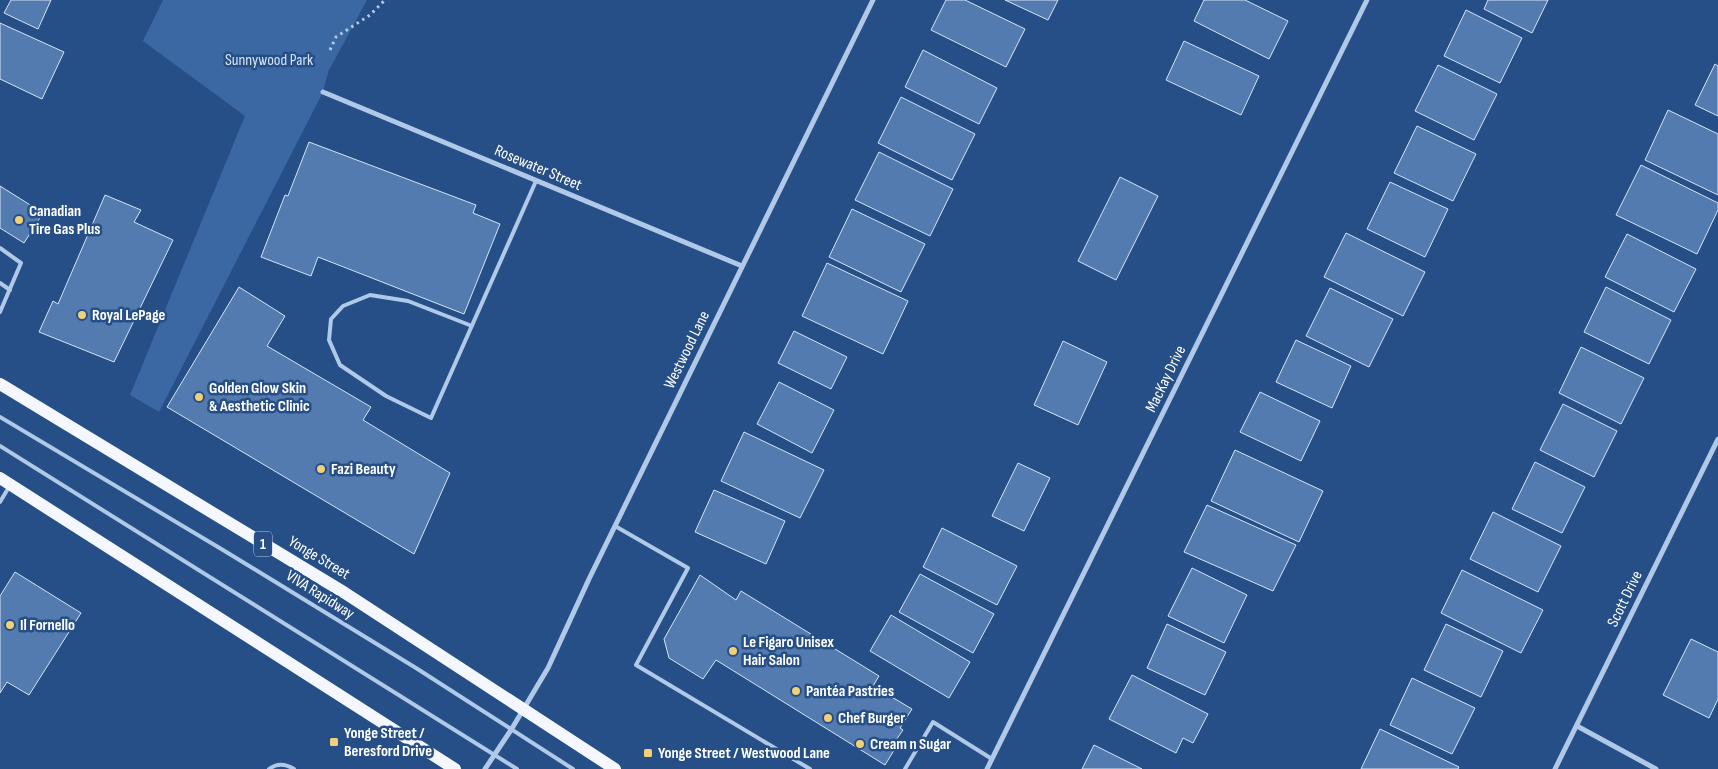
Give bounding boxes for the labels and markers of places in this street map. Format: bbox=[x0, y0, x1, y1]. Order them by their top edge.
place label: Canadian Tire Gas Plus bbox=[29, 202, 100, 239]
marker: Canadian Tire Gas Plus bbox=[13, 214, 25, 226]
place label: Royal LePage bbox=[92, 306, 166, 325]
marker: Royal LePage bbox=[76, 309, 88, 321]
place label: Golden Glow Skin & Aesthetic Clinic bbox=[209, 379, 310, 416]
marker: Golden Glow Skin & Aesthetic Clinic bbox=[193, 391, 205, 403]
place label: Fazi Beauty bbox=[331, 460, 396, 479]
marker: Fazi Beauty bbox=[315, 463, 327, 475]
place label: Il Fornello bbox=[20, 616, 75, 635]
marker: Il Fornello bbox=[4, 619, 16, 631]
place label: Le Figaro Unisex Hair Salon bbox=[743, 633, 834, 670]
marker: Le Figaro Unisex Hair Salon bbox=[727, 645, 739, 657]
place label: Pantéa Pastries bbox=[806, 682, 894, 701]
marker: Pantéa Pastries bbox=[790, 685, 802, 697]
place label: Chef Burger bbox=[838, 709, 905, 728]
marker: Chef Burger bbox=[822, 712, 834, 724]
place label: Yonge Street / Beresford Drive bbox=[344, 724, 432, 761]
place label: Cream n Sugar bbox=[870, 735, 951, 754]
marker: Yonge Street / Beresford Drive bbox=[328, 736, 340, 748]
marker: Cream n Sugar bbox=[854, 738, 866, 750]
place label: Yonge Street / Westwood Lane bbox=[658, 744, 830, 763]
marker: Yonge Street / Westwood Lane bbox=[642, 747, 654, 759]

